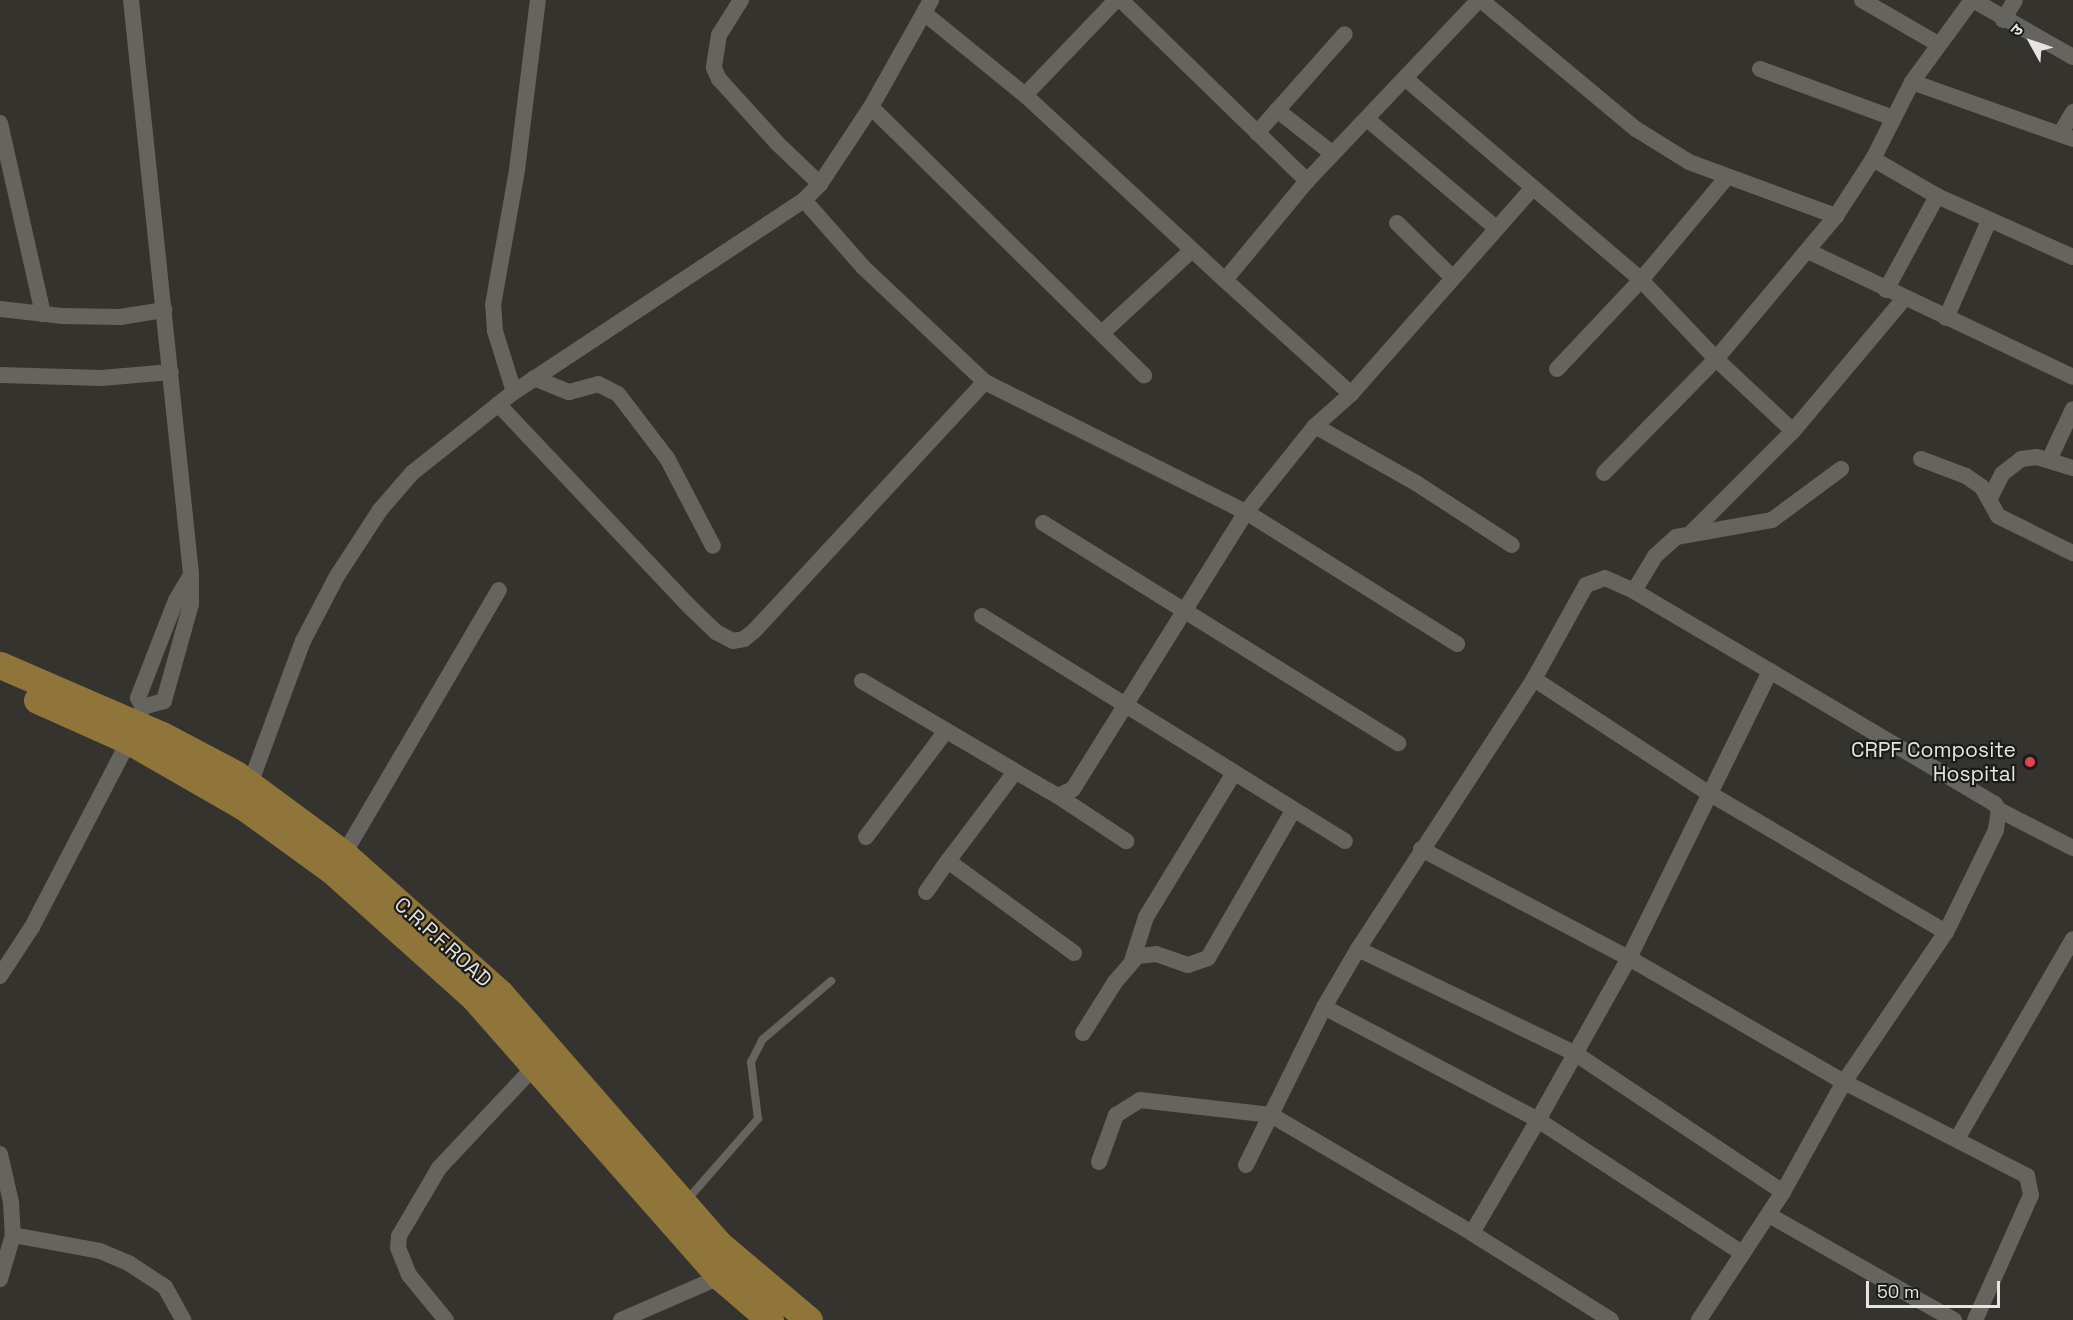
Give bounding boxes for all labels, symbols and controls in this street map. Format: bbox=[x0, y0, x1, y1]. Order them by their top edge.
north arrow bbox=[2001, 12, 2061, 72]
text: उ bbox=[2006, 20, 2028, 40]
place label: CRPF Composite Hospital bbox=[1851, 737, 2016, 787]
marker: CRPF Composite Hospital bbox=[2021, 753, 2039, 771]
street label: C.R.P.F.ROAD bbox=[389, 892, 497, 992]
scale bar bbox=[1869, 1269, 2002, 1307]
text: 50 m bbox=[1877, 1280, 1919, 1303]

